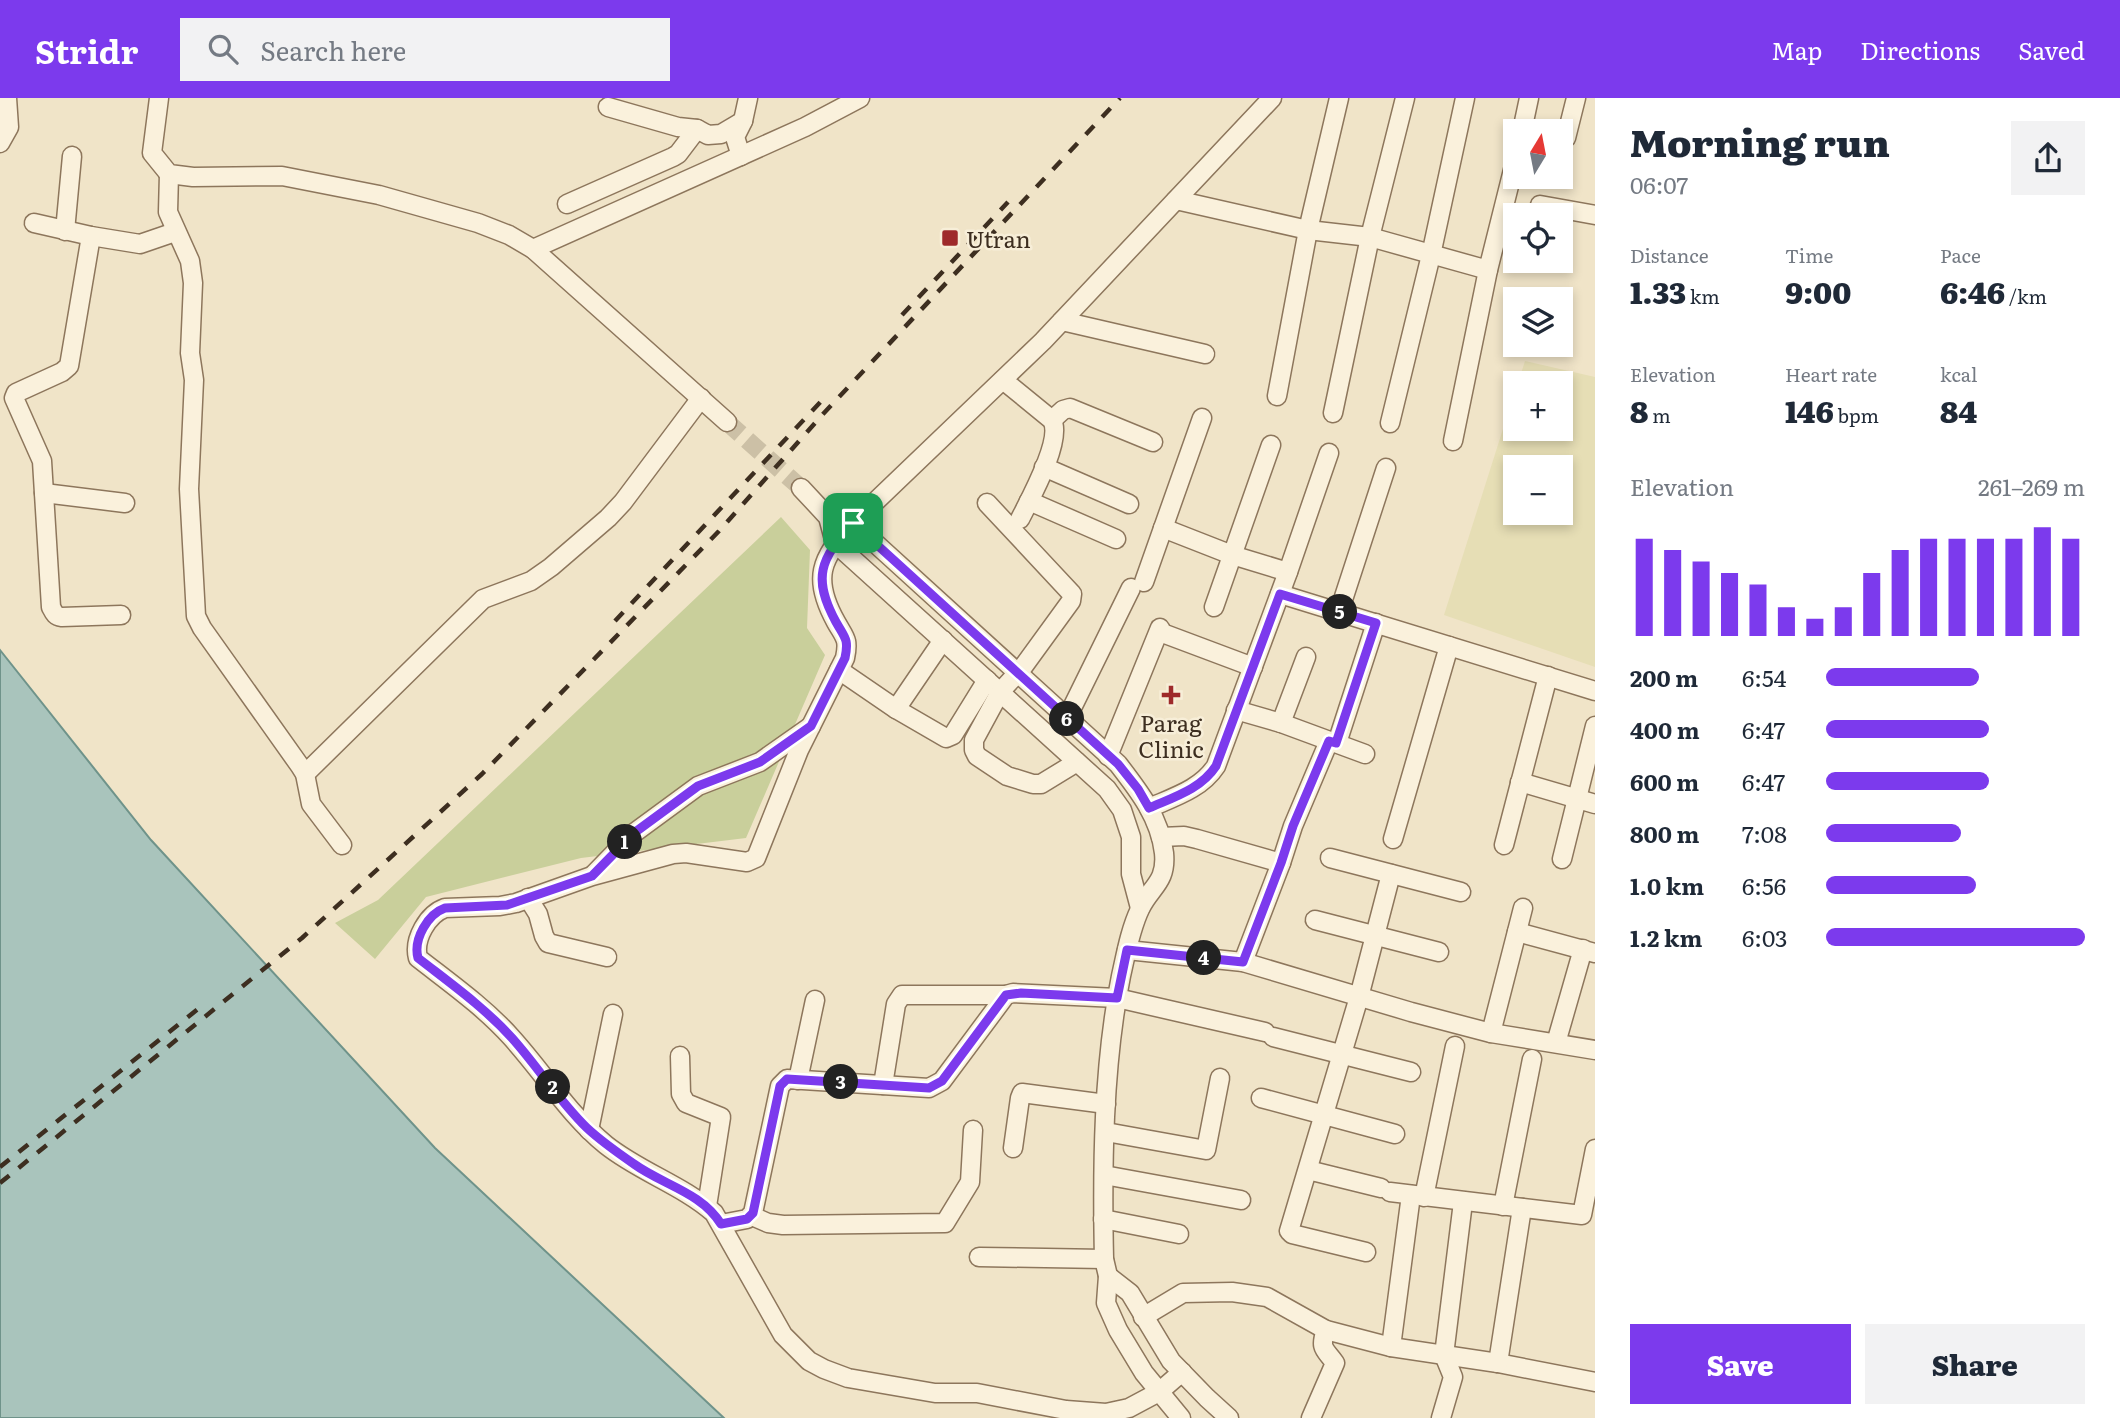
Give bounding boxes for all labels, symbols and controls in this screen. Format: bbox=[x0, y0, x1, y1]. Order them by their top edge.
search box bbox=[180, 18, 670, 81]
text: Stridr bbox=[35, 25, 138, 74]
icon: search bbox=[204, 30, 242, 68]
text: Search here bbox=[260, 30, 406, 69]
text: Map bbox=[1771, 32, 1822, 67]
text: Directions bbox=[1860, 32, 1980, 67]
text: Saved bbox=[2018, 32, 2085, 67]
text: Morning run bbox=[1630, 112, 1890, 169]
north arrow bbox=[1503, 119, 1573, 189]
map controls bbox=[1503, 119, 1573, 525]
button: share bbox=[2011, 121, 2085, 195]
text: 06:07 bbox=[1630, 167, 1688, 201]
button: locate bbox=[1503, 203, 1573, 273]
place label: Utran bbox=[966, 221, 1031, 255]
marker: Utran bbox=[940, 228, 960, 248]
text: Distance bbox=[1630, 241, 1709, 269]
text: Time bbox=[1785, 241, 1833, 269]
text: Pace bbox=[1940, 241, 1981, 269]
text: 1.33 bbox=[1630, 269, 1686, 313]
text: 9:00 bbox=[1785, 269, 1851, 313]
text: 6:46 bbox=[1940, 269, 2005, 313]
text: km bbox=[1686, 282, 1720, 310]
text: /km bbox=[2005, 282, 2047, 310]
button: layers bbox=[1503, 287, 1573, 357]
text: Elevation bbox=[1630, 360, 1716, 388]
text: Heart rate bbox=[1785, 360, 1877, 388]
text: kcal bbox=[1940, 360, 1977, 388]
button: + bbox=[1503, 371, 1573, 441]
text: 8 bbox=[1630, 388, 1648, 432]
text: 146 bbox=[1785, 388, 1834, 432]
text: 84 bbox=[1940, 388, 1977, 432]
text: m bbox=[1648, 401, 1671, 429]
text: bpm bbox=[1834, 401, 1879, 429]
button: − bbox=[1503, 455, 1573, 525]
text: Elevation bbox=[1630, 469, 1734, 503]
text: 261–269 m bbox=[1978, 469, 2085, 503]
pin bbox=[823, 493, 883, 553]
icon: arrive bbox=[834, 504, 872, 542]
pin: 5 bbox=[1322, 594, 1358, 630]
text: 5 bbox=[1334, 597, 1345, 625]
text: 200 m bbox=[1630, 660, 1698, 694]
text: 6:54 bbox=[1742, 660, 1786, 694]
marker: Parag Clinic bbox=[1161, 685, 1181, 705]
pin: 6 bbox=[1050, 702, 1084, 736]
text: 6 bbox=[1061, 704, 1072, 732]
place label: Parag Clinic bbox=[1138, 705, 1204, 765]
text: 400 m bbox=[1630, 712, 1700, 746]
text: 6:47 bbox=[1742, 712, 1785, 746]
text: 600 m bbox=[1630, 764, 1699, 798]
text: 6:47 bbox=[1742, 764, 1785, 798]
text: 800 m bbox=[1630, 816, 1699, 850]
text: 7:08 bbox=[1742, 816, 1787, 850]
pin: 1 bbox=[608, 824, 642, 860]
text: 1 bbox=[621, 827, 628, 855]
text: 1.0 km bbox=[1630, 868, 1704, 902]
text: 6:56 bbox=[1742, 868, 1786, 902]
text: 1.2 km bbox=[1630, 920, 1702, 954]
text: 6:03 bbox=[1742, 920, 1787, 954]
pin: 4 bbox=[1186, 940, 1222, 976]
text: 4 bbox=[1198, 943, 1209, 971]
pin: 3 bbox=[824, 1065, 858, 1100]
text: 3 bbox=[835, 1067, 846, 1095]
pin: 2 bbox=[536, 1070, 570, 1104]
text: 2 bbox=[547, 1072, 558, 1100]
button: Save bbox=[1630, 1324, 1851, 1404]
button: Share bbox=[1865, 1324, 2085, 1404]

